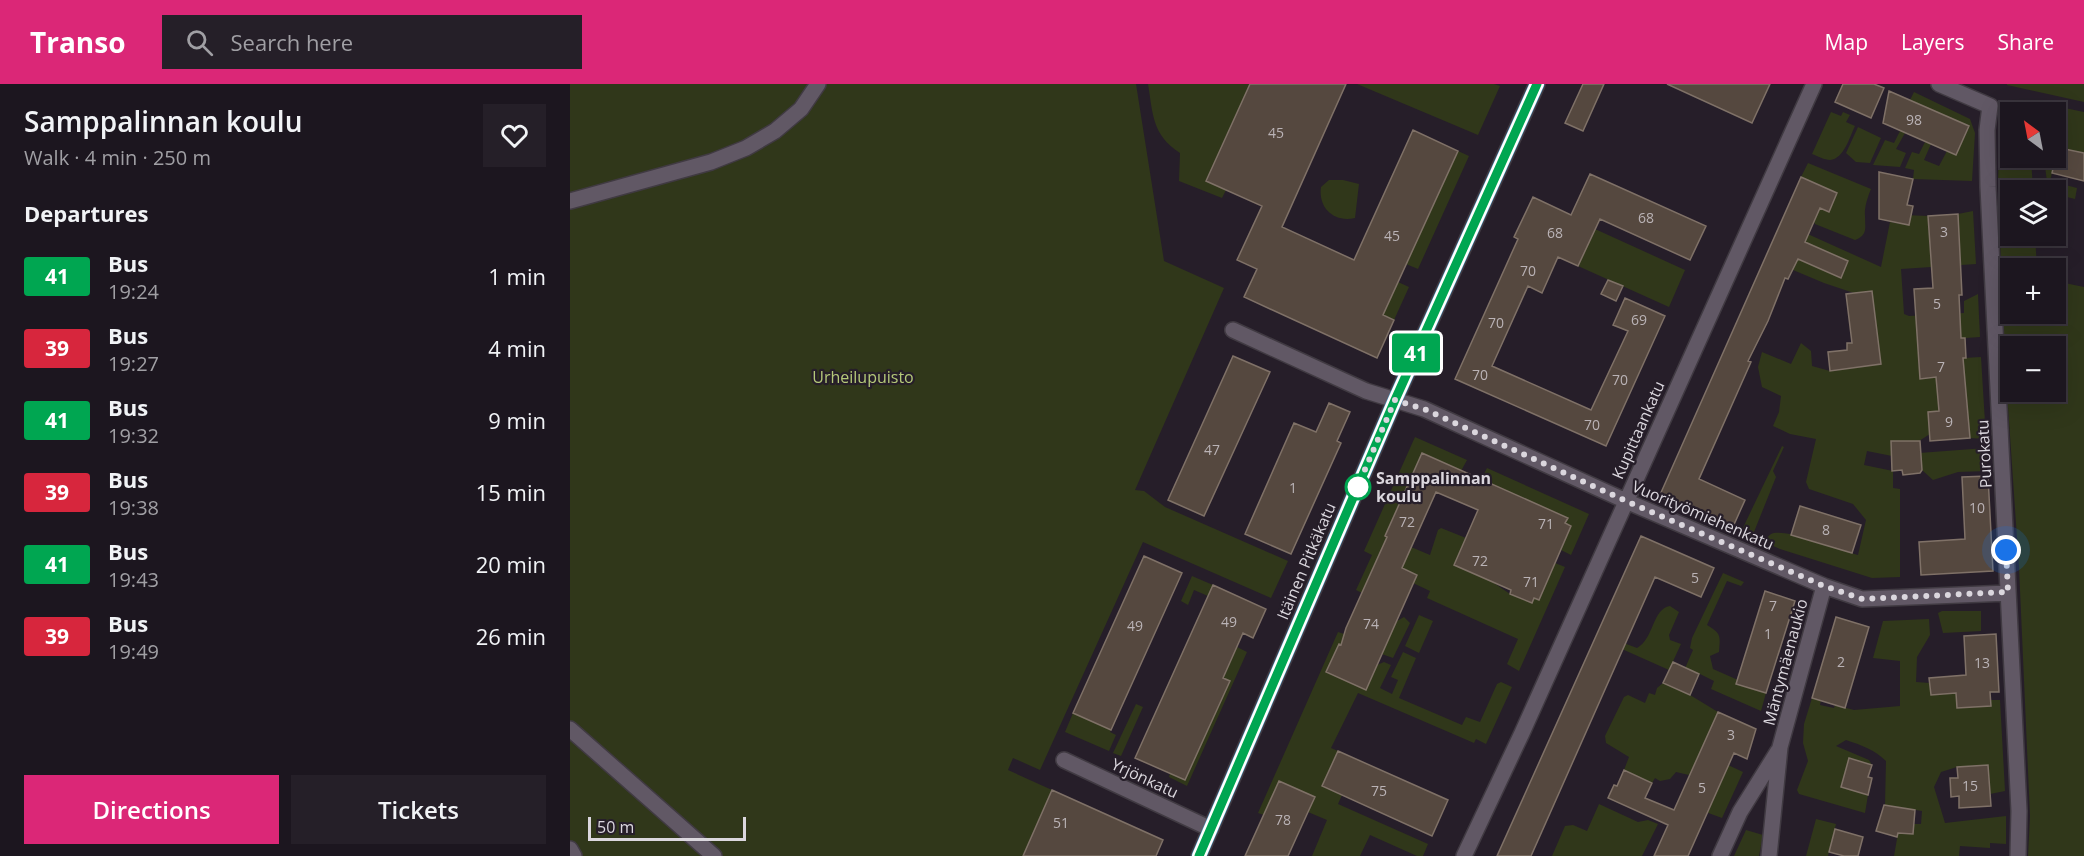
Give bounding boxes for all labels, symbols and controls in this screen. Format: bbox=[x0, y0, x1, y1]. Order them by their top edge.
search box bbox=[162, 15, 582, 69]
text: Transo bbox=[30, 23, 126, 61]
icon: search bbox=[183, 26, 216, 59]
text: Search here bbox=[231, 27, 353, 57]
text: Map bbox=[1825, 28, 1868, 56]
text: Layers bbox=[1901, 28, 1965, 56]
text: Share bbox=[1998, 28, 2054, 56]
text: Samppalinnan koulu bbox=[24, 102, 302, 140]
north arrow bbox=[2000, 102, 2066, 168]
map controls bbox=[2000, 102, 2066, 402]
button: heart bbox=[483, 104, 546, 167]
house number: 98 bbox=[1906, 110, 1922, 129]
house number: 45 bbox=[1268, 123, 1284, 142]
text: Walk · 4 min · 250 m bbox=[24, 144, 211, 171]
button: layers bbox=[2000, 180, 2066, 246]
text: Departures bbox=[24, 198, 148, 228]
house number: 68 bbox=[1638, 208, 1654, 227]
house number: 3 bbox=[1940, 222, 1948, 241]
house number: 68 bbox=[1547, 223, 1563, 242]
house number: 45 bbox=[1384, 226, 1400, 245]
text: Bus bbox=[108, 248, 148, 278]
button: + bbox=[2000, 258, 2066, 324]
text: 1 min bbox=[488, 261, 546, 291]
house number: 70 bbox=[1520, 261, 1536, 280]
text: 41 bbox=[45, 262, 69, 290]
text: 19:24 bbox=[108, 278, 159, 305]
house number: 5 bbox=[1933, 294, 1941, 313]
house number: 69 bbox=[1631, 310, 1647, 329]
house number: 70 bbox=[1488, 313, 1504, 332]
text: Bus bbox=[108, 320, 148, 350]
text: 4 min bbox=[488, 333, 546, 363]
text: 39 bbox=[45, 334, 69, 362]
line badge: 41 bbox=[1389, 334, 1443, 372]
button: − bbox=[2000, 336, 2066, 402]
text: 41 bbox=[1404, 339, 1428, 367]
text: 19:27 bbox=[108, 350, 159, 377]
house number: 7 bbox=[1937, 357, 1945, 376]
house number: 70 bbox=[1472, 365, 1488, 384]
park label: Urheilupuisto bbox=[812, 366, 914, 388]
house number: 70 bbox=[1612, 370, 1628, 389]
street label: Kupittaankatu bbox=[1607, 377, 1669, 483]
text: Bus bbox=[108, 392, 148, 422]
text: 9 min bbox=[488, 405, 546, 435]
text: 41 bbox=[45, 406, 69, 434]
house number: 9 bbox=[1945, 412, 1953, 431]
house number: 70 bbox=[1584, 415, 1600, 434]
street label: Purokatu bbox=[1971, 419, 1997, 489]
text: 19:32 bbox=[108, 422, 159, 449]
house number: 47 bbox=[1204, 440, 1220, 459]
text: Bus bbox=[108, 464, 148, 494]
place label: Samppalinnan koulu bbox=[1376, 467, 1491, 507]
marker: Samppalinnan koulu bbox=[1345, 474, 1371, 500]
street label: Vuorityömiehenkatu bbox=[1629, 475, 1777, 555]
text: 15 min bbox=[476, 477, 546, 507]
text: 39 bbox=[45, 478, 69, 506]
house number: 1 bbox=[1289, 478, 1297, 497]
text: 19:38 bbox=[108, 494, 159, 521]
house number: 10 bbox=[1969, 498, 1985, 517]
street label: Itäinen Pitkäkatu bbox=[1271, 499, 1341, 623]
house number: 72 bbox=[1399, 512, 1415, 531]
house number: 71 bbox=[1538, 514, 1554, 533]
house number: 8 bbox=[1822, 520, 1830, 539]
your location bbox=[1991, 535, 2021, 565]
text: Bus bbox=[108, 536, 148, 566]
text: 20 min bbox=[476, 549, 546, 579]
text: 41 bbox=[45, 550, 69, 578]
house number: 72 bbox=[1472, 551, 1488, 570]
text: 19:43 bbox=[108, 566, 159, 593]
house number: 5 bbox=[1691, 568, 1699, 587]
house number: 71 bbox=[1523, 572, 1539, 591]
street label: Mäntymäenaukio bbox=[1758, 596, 1812, 728]
house number: 7 bbox=[1769, 596, 1777, 615]
text: Bus bbox=[108, 608, 148, 638]
house number: 49 bbox=[1221, 612, 1237, 631]
house number: 74 bbox=[1363, 614, 1379, 633]
house number: 49 bbox=[1127, 616, 1143, 635]
text: 26 min bbox=[476, 621, 546, 651]
text: 39 bbox=[45, 622, 69, 650]
house number: 1 bbox=[1764, 624, 1772, 643]
text: 19:49 bbox=[108, 638, 159, 665]
house number: 2 bbox=[1837, 652, 1845, 671]
house number: 13 bbox=[1974, 653, 1990, 672]
house number: 3 bbox=[1727, 725, 1735, 744]
street label: Yrjönkatu bbox=[1108, 753, 1182, 803]
button: Directions bbox=[24, 775, 279, 844]
button: Tickets bbox=[291, 775, 546, 844]
house number: 15 bbox=[1962, 776, 1978, 795]
house number: 5 bbox=[1698, 778, 1706, 797]
house number: 75 bbox=[1371, 781, 1387, 800]
house number: 78 bbox=[1275, 810, 1291, 829]
house number: 51 bbox=[1053, 813, 1069, 832]
scale bar bbox=[588, 814, 746, 842]
text: 50 m bbox=[597, 816, 634, 838]

